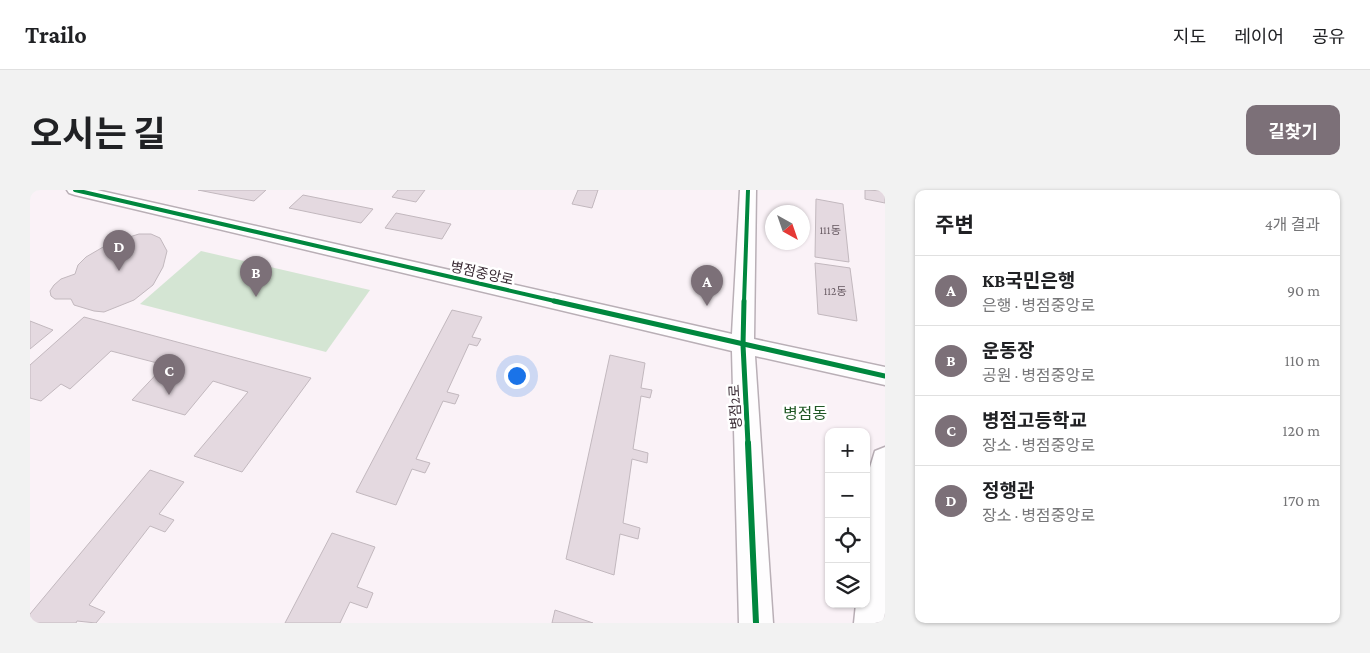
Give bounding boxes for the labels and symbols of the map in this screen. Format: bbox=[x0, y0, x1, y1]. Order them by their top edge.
north arrow bbox=[765, 205, 810, 250]
house number: 111동 bbox=[819, 224, 841, 236]
pin: D bbox=[103, 230, 135, 271]
pin: B bbox=[240, 256, 272, 297]
street label: 병점중앙로 bbox=[449, 258, 515, 288]
pin: A bbox=[691, 265, 723, 306]
house number: 112동 bbox=[824, 285, 846, 297]
pin: C bbox=[153, 354, 185, 395]
your location bbox=[504, 363, 530, 389]
street label: 병점2로 bbox=[726, 384, 744, 430]
district label: 병점동 bbox=[783, 405, 827, 422]

